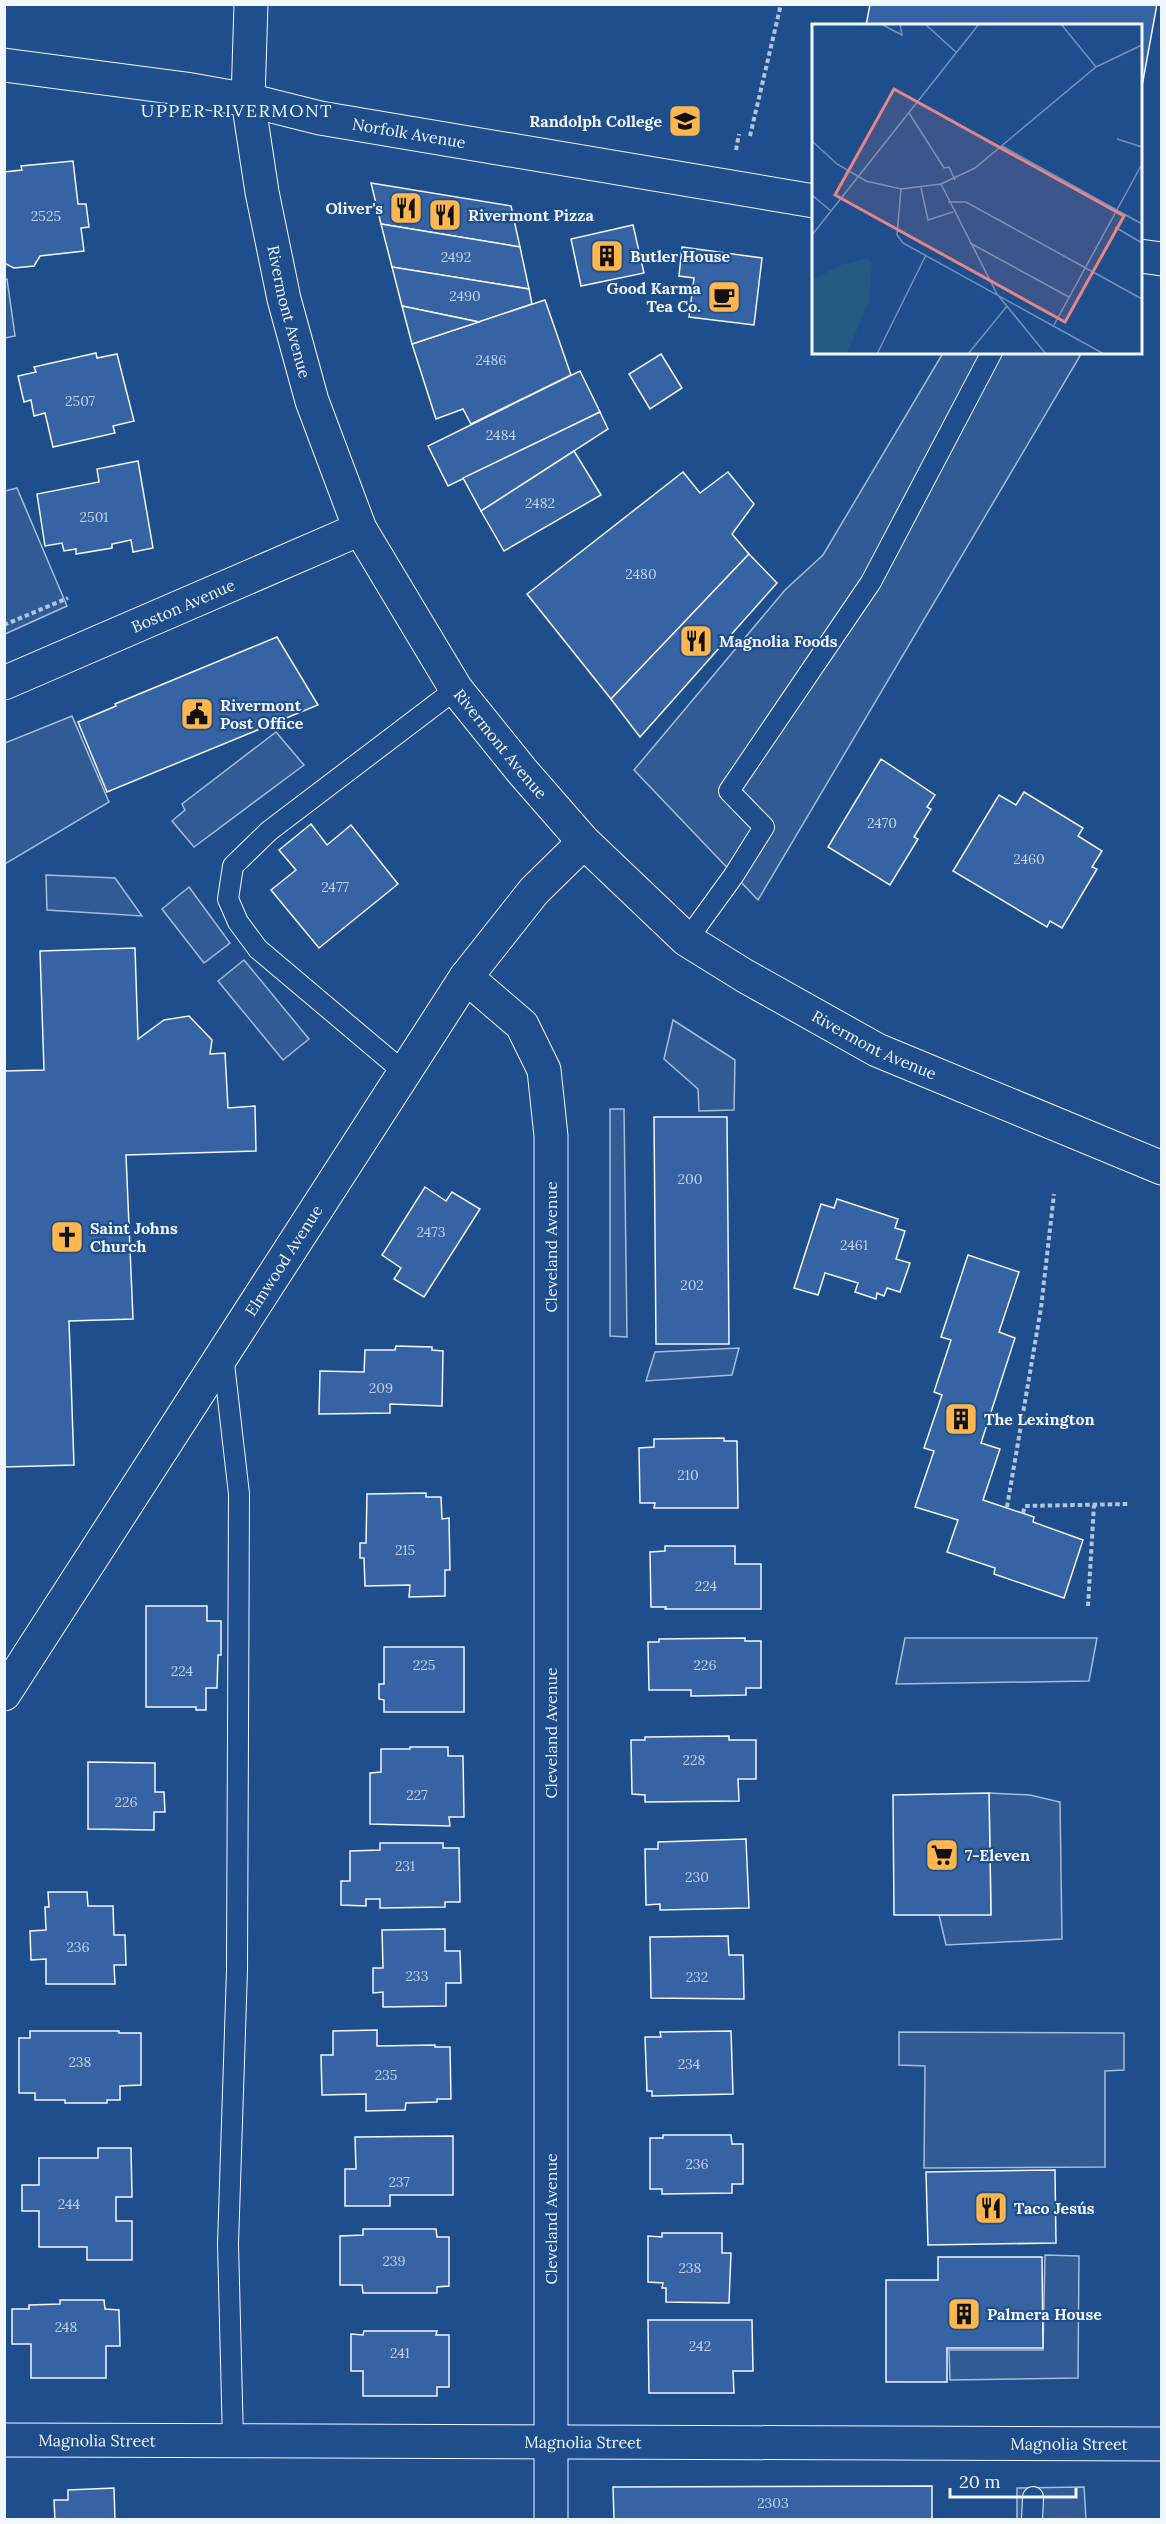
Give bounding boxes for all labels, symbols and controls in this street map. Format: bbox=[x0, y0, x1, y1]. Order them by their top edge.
inset map bbox=[812, 24, 1142, 354]
district label: UPPER RIVERMONT bbox=[141, 99, 333, 122]
school or university icon: Randolph College bbox=[667, 103, 703, 139]
place label: Randolph College bbox=[529, 111, 662, 131]
street label: Norfolk Avenue bbox=[351, 114, 467, 152]
restaurant icon: Oliver's bbox=[388, 190, 424, 226]
restaurant icon: Rivermont Pizza bbox=[427, 197, 463, 233]
place label: Oliver's bbox=[326, 198, 383, 218]
place label: Rivermont Pizza bbox=[468, 205, 594, 225]
house number: 2525 bbox=[31, 207, 61, 225]
building icon: Butler House bbox=[589, 238, 625, 274]
street label: Rivermont Avenue bbox=[263, 244, 315, 381]
place label: Butler House bbox=[630, 246, 731, 266]
house number: 2492 bbox=[441, 248, 471, 266]
place label: Good Karma Tea Co. bbox=[607, 278, 702, 316]
cafe icon: Good Karma Tea Co. bbox=[706, 279, 742, 315]
house number: 2490 bbox=[449, 287, 481, 305]
house number: 2486 bbox=[476, 351, 506, 369]
house number: 2507 bbox=[65, 392, 96, 410]
house number: 2484 bbox=[486, 426, 517, 444]
house number: 2482 bbox=[525, 494, 555, 512]
house number: 2501 bbox=[80, 508, 108, 526]
house number: 2480 bbox=[625, 565, 657, 583]
street label: Boston Avenue bbox=[128, 574, 238, 637]
restaurant icon: Magnolia Foods bbox=[678, 623, 714, 659]
place label: Magnolia Foods bbox=[719, 631, 838, 651]
street label: Rivermont Avenue bbox=[450, 685, 552, 803]
place label: Rivermont Post Office bbox=[220, 695, 304, 733]
public building icon: Rivermont Post Office bbox=[179, 696, 215, 732]
house number: 2470 bbox=[867, 814, 897, 832]
house number: 2460 bbox=[1013, 850, 1045, 868]
house number: 2477 bbox=[321, 878, 349, 896]
street label: Rivermont Avenue bbox=[809, 1006, 940, 1084]
house number: 200 bbox=[678, 1170, 702, 1188]
street label: Cleveland Avenue bbox=[541, 1181, 561, 1313]
street label: Elmwood Avenue bbox=[240, 1201, 327, 1320]
place label: Saint Johns Church bbox=[90, 1218, 178, 1256]
church icon: Saint Johns Church bbox=[49, 1219, 85, 1255]
house number: 2473 bbox=[416, 1223, 446, 1241]
house number: 2461 bbox=[840, 1236, 868, 1254]
house number: 202 bbox=[680, 1276, 704, 1294]
house number: 209 bbox=[369, 1379, 393, 1397]
building icon: The Lexington bbox=[943, 1401, 979, 1437]
place label: The Lexington bbox=[984, 1409, 1095, 1429]
house number: 210 bbox=[677, 1466, 699, 1484]
house number: 215 bbox=[395, 1541, 415, 1559]
house number: 224 bbox=[695, 1577, 718, 1595]
house number: 225 bbox=[413, 1656, 435, 1674]
house number: 226 bbox=[693, 1656, 717, 1674]
house number: 224 bbox=[171, 1662, 194, 1680]
street label: Cleveland Avenue bbox=[541, 1667, 561, 1799]
house number: 228 bbox=[683, 1751, 706, 1769]
house number: 227 bbox=[406, 1786, 428, 1804]
house number: 226 bbox=[114, 1793, 138, 1811]
supermarket icon: 7-Eleven bbox=[924, 1837, 960, 1873]
place label: 7-Eleven bbox=[965, 1845, 1030, 1865]
house number: 231 bbox=[395, 1857, 415, 1875]
house number: 230 bbox=[685, 1868, 709, 1886]
house number: 236 bbox=[66, 1938, 90, 1956]
house number: 233 bbox=[406, 1967, 429, 1985]
house number: 232 bbox=[686, 1968, 708, 1986]
house number: 238 bbox=[69, 2053, 92, 2071]
house number: 234 bbox=[678, 2055, 701, 2073]
house number: 235 bbox=[375, 2066, 397, 2084]
street label: Cleveland Avenue bbox=[541, 2153, 561, 2285]
house number: 236 bbox=[685, 2155, 709, 2173]
house number: 237 bbox=[388, 2173, 410, 2191]
restaurant icon: Taco Jesús bbox=[973, 2190, 1009, 2226]
house number: 244 bbox=[58, 2195, 81, 2213]
place label: Taco Jesús bbox=[1014, 2198, 1095, 2218]
house number: 239 bbox=[382, 2252, 406, 2270]
house number: 238 bbox=[679, 2259, 702, 2277]
building icon: Palmera House bbox=[946, 2296, 982, 2332]
place label: Palmera House bbox=[987, 2304, 1102, 2324]
house number: 248 bbox=[55, 2318, 77, 2336]
house number: 242 bbox=[689, 2337, 711, 2355]
house number: 241 bbox=[390, 2344, 410, 2362]
street label: Magnolia Street bbox=[38, 2430, 157, 2451]
street label: Magnolia Street bbox=[524, 2432, 643, 2452]
street label: Magnolia Street bbox=[1010, 2433, 1129, 2454]
scale bar bbox=[950, 2461, 1076, 2499]
text: 20 m bbox=[959, 2470, 1001, 2493]
house number: 2303 bbox=[757, 2494, 789, 2512]

